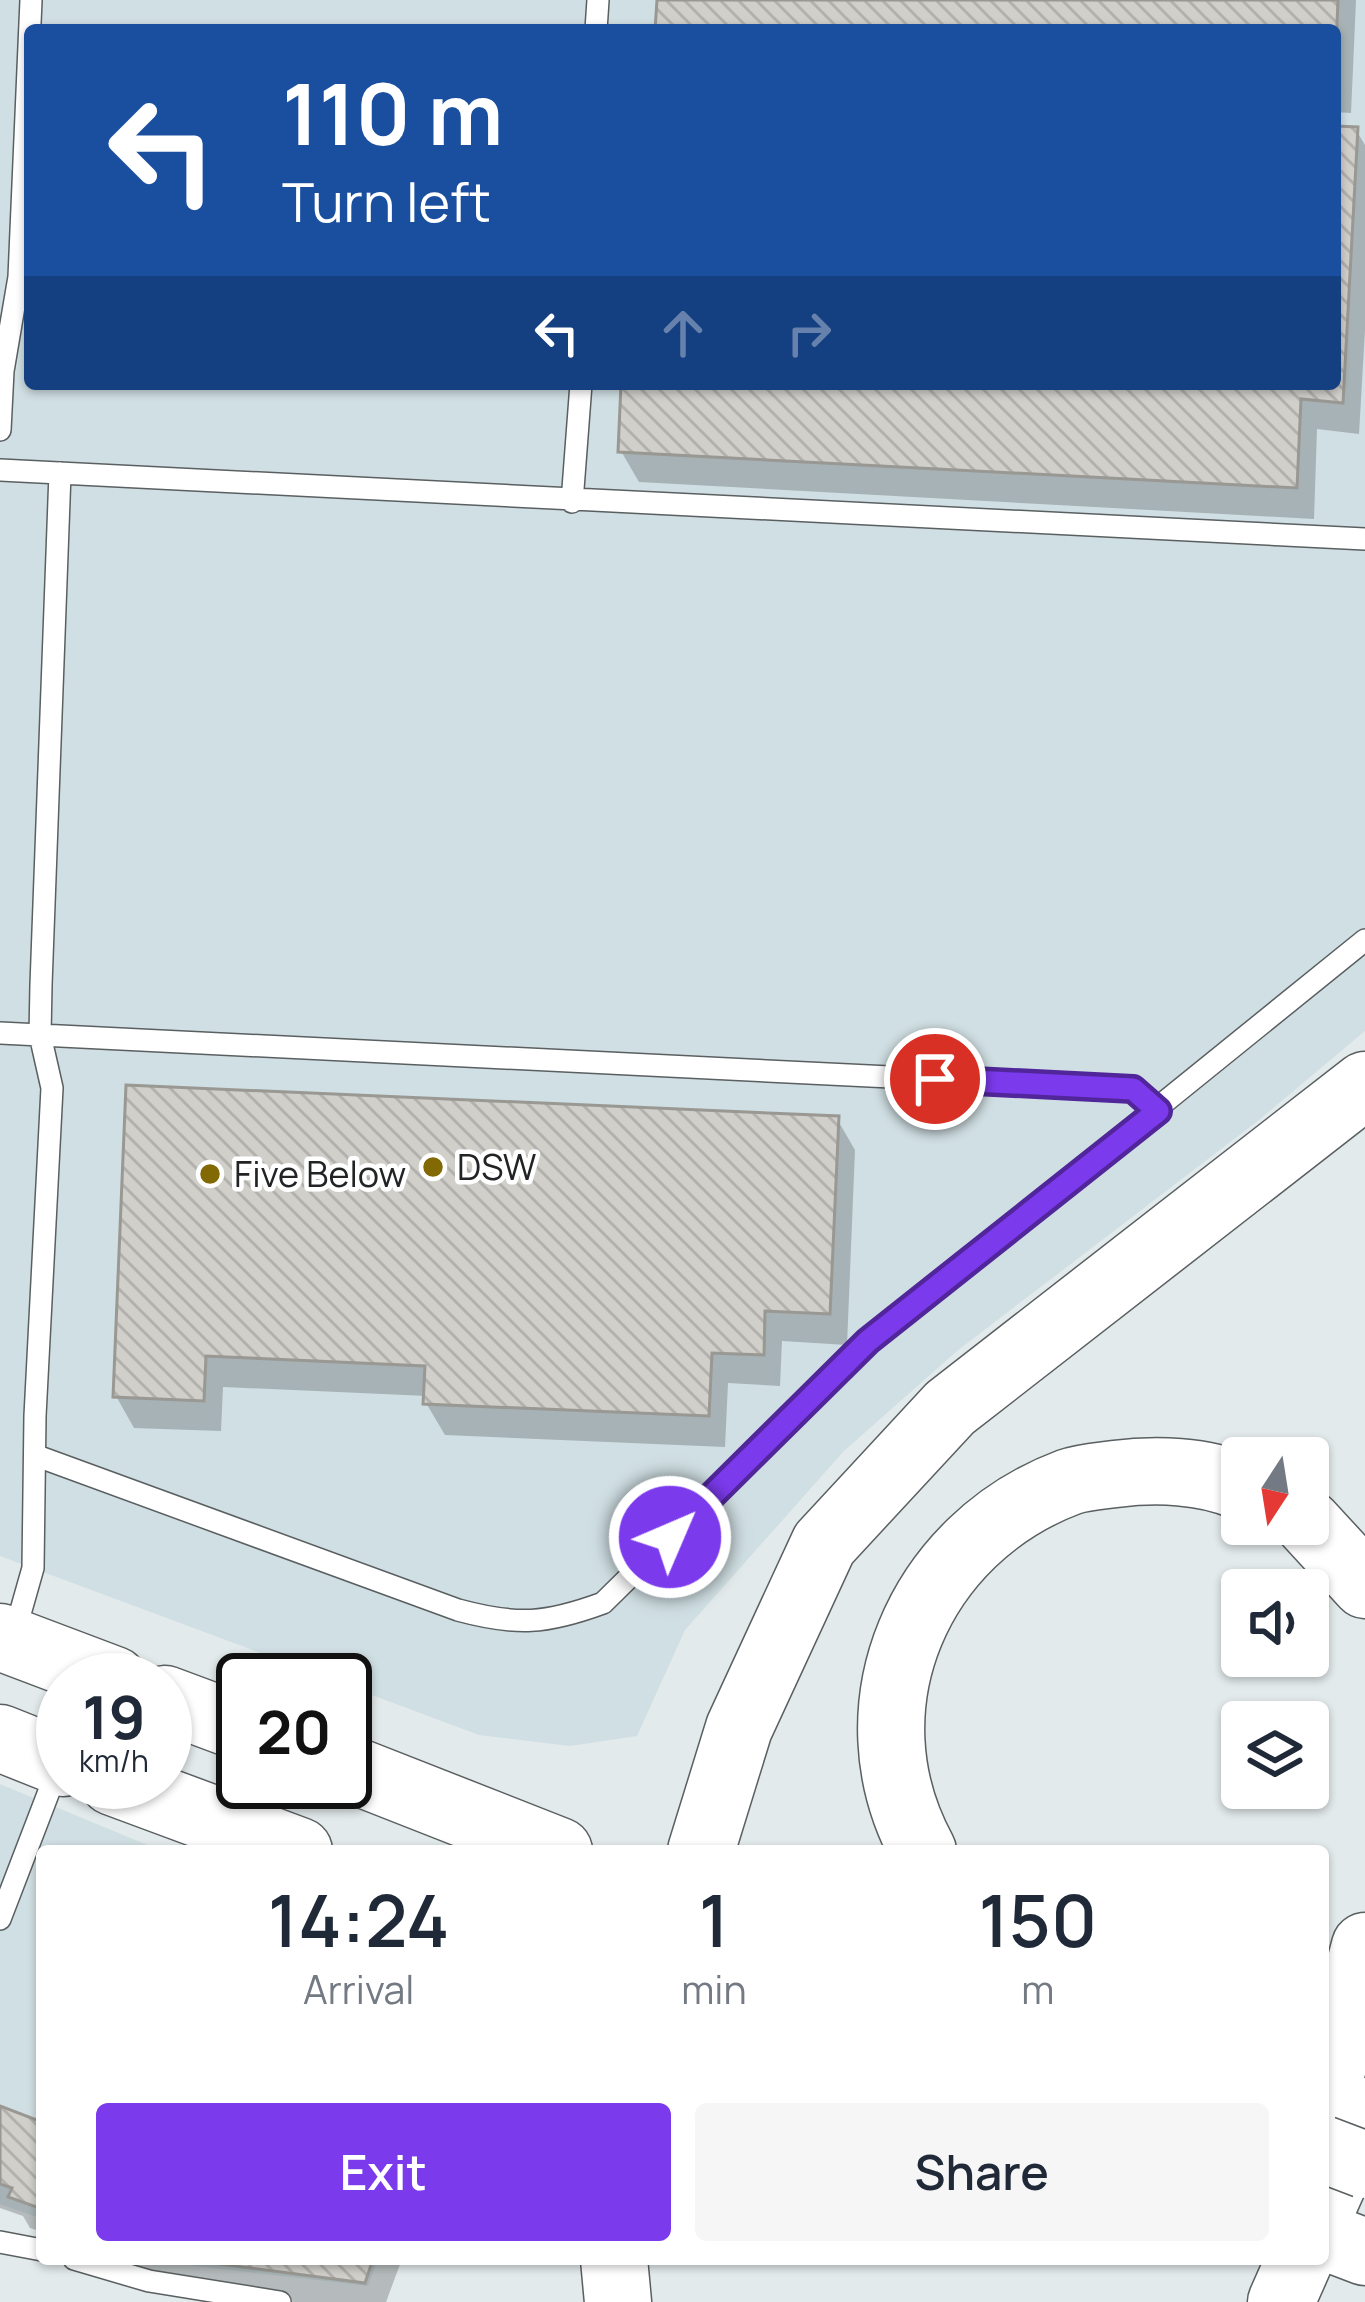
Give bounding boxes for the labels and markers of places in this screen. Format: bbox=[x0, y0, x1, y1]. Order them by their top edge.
pin bbox=[884, 1028, 986, 1130]
place label: DSW bbox=[457, 1142, 537, 1191]
place label: Five Below bbox=[234, 1149, 406, 1198]
marker: DSW bbox=[420, 1154, 446, 1180]
marker: Five Below bbox=[197, 1161, 223, 1187]

